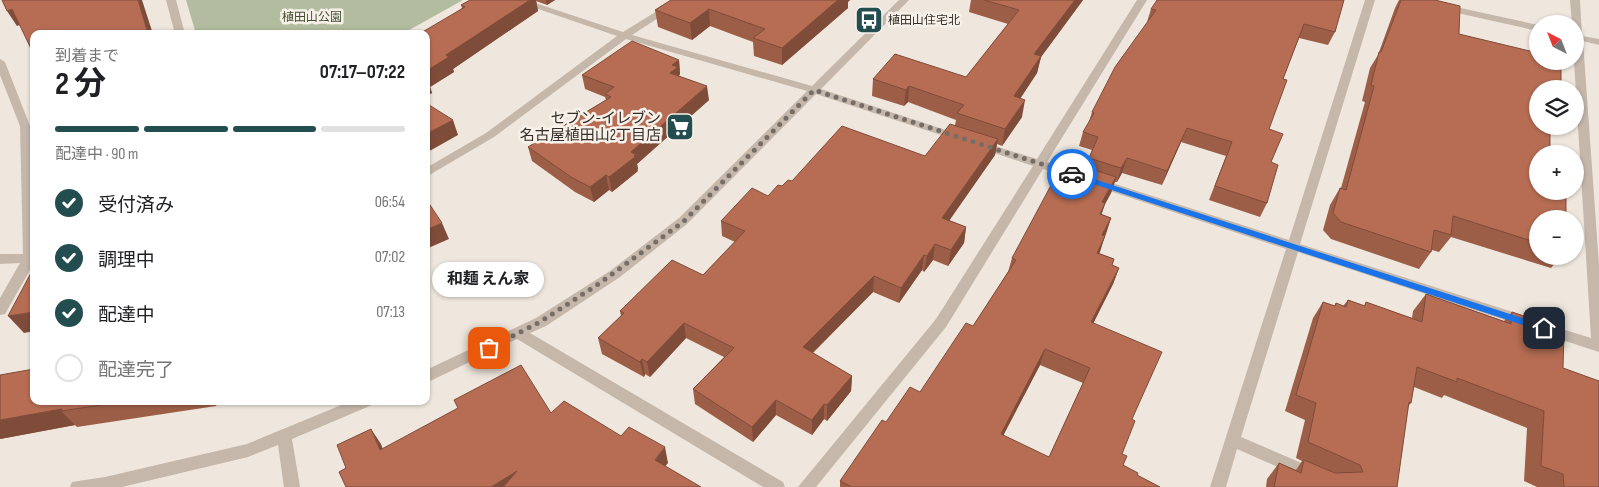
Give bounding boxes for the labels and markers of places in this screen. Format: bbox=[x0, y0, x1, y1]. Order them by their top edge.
bus stop icon: 植田山住宅北 bbox=[854, 5, 884, 35]
place label: 植田山住宅北 bbox=[888, 13, 960, 28]
place label: セブン-イレブン 名古屋植田山2丁目店 bbox=[520, 109, 661, 145]
supermarket icon: セブン-イレブン 名古屋植田山2丁目店 bbox=[665, 112, 695, 142]
callout: 和麺 えん家 bbox=[433, 263, 545, 298]
pin bbox=[1523, 307, 1565, 349]
pin bbox=[468, 327, 510, 369]

